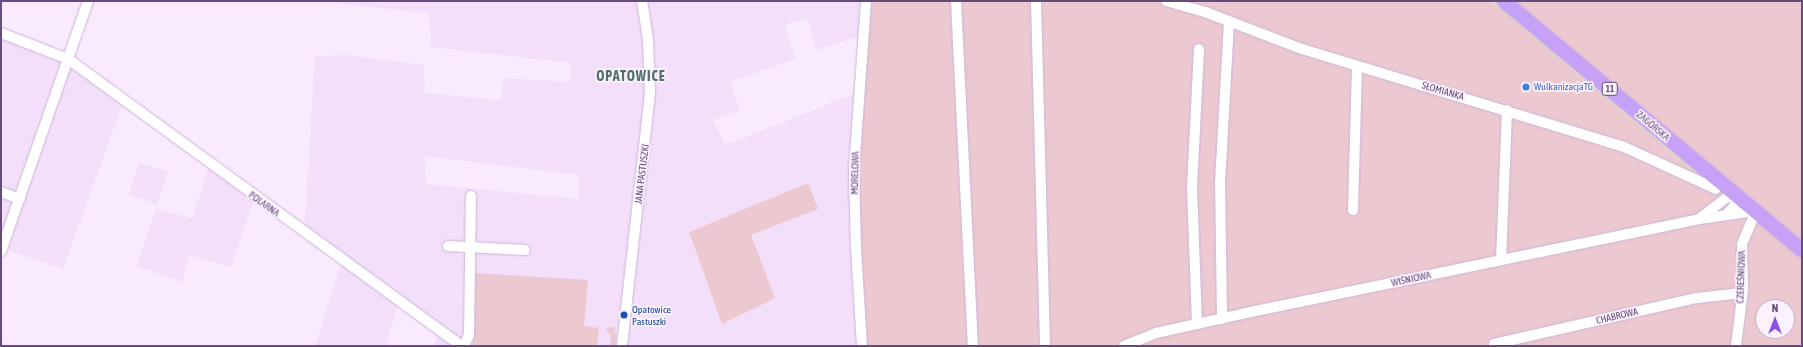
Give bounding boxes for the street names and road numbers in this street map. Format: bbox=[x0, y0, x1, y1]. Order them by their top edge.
street label: SŁOMIANKA bbox=[1420, 79, 1466, 103]
road number: 11 bbox=[1601, 82, 1619, 96]
street label: ZAGÓRSKA bbox=[1634, 109, 1672, 143]
street label: JANA PASTUSZKI bbox=[632, 143, 652, 205]
street label: MORELOWA bbox=[849, 151, 861, 195]
street label: POLARNA bbox=[246, 189, 282, 219]
street label: CZEREŚNIOWA bbox=[1734, 250, 1748, 304]
street label: WIŚNIOWA bbox=[1390, 269, 1432, 289]
street label: CHABROWA bbox=[1595, 305, 1639, 327]

